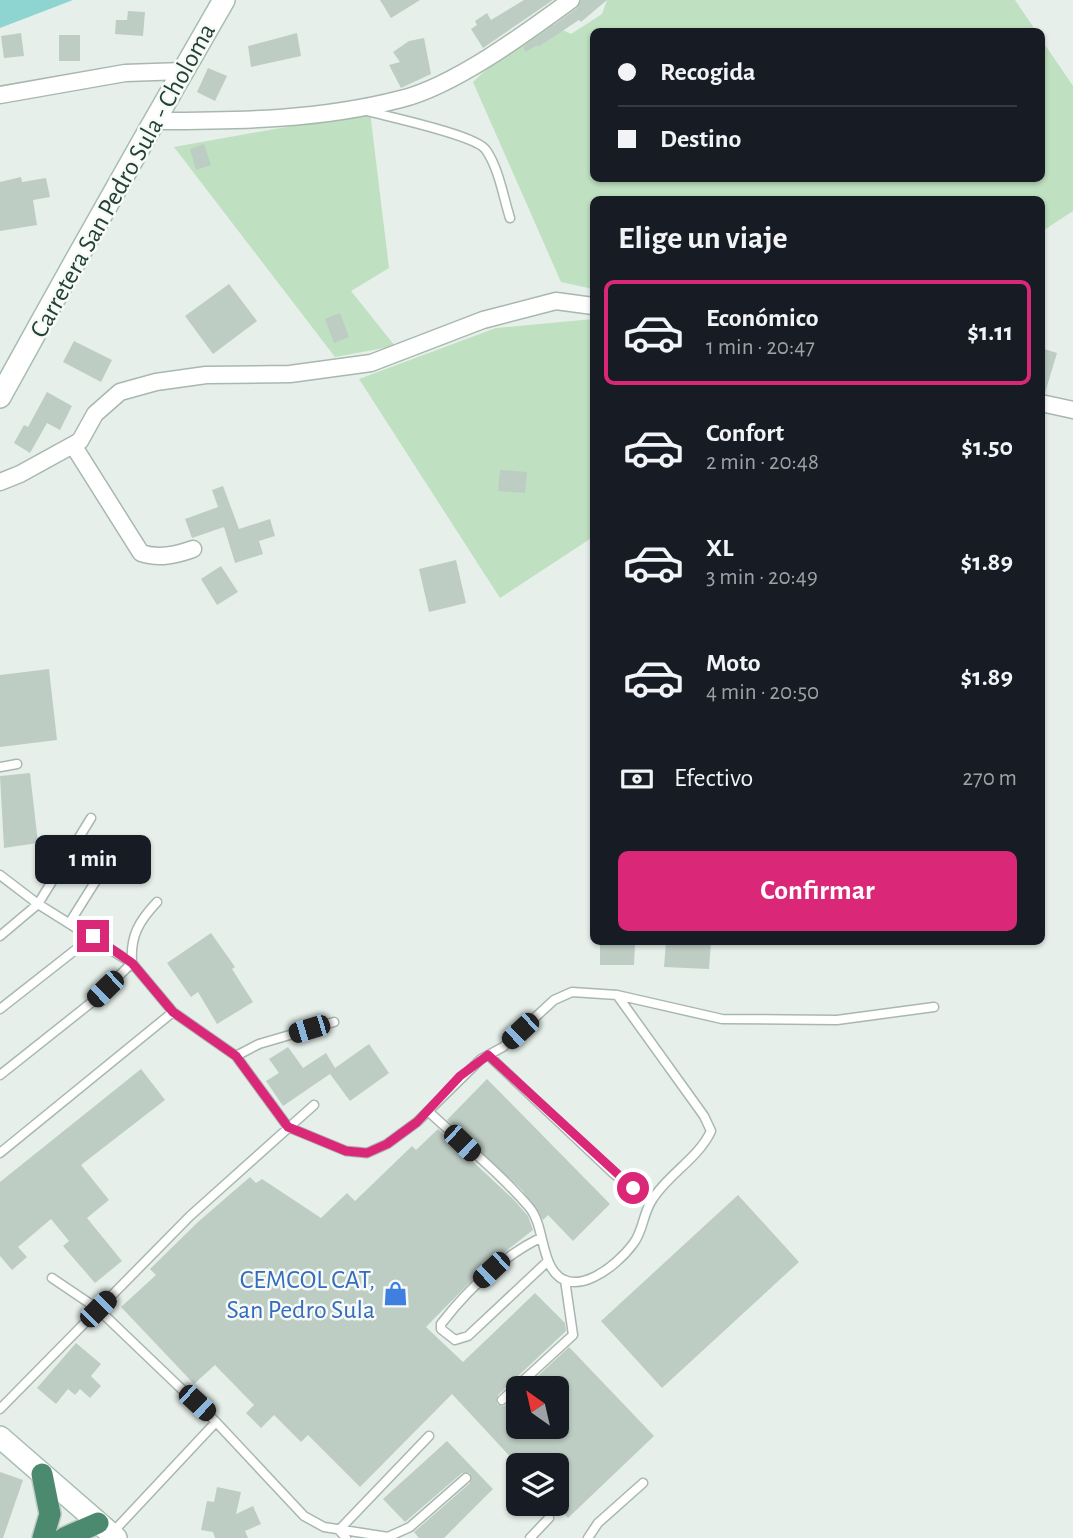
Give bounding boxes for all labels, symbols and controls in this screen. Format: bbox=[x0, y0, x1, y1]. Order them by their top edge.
street label: Carretera San Pedro Sula - Choloma bbox=[25, 19, 220, 342]
text: Recogida bbox=[660, 59, 756, 85]
text: Destino bbox=[660, 126, 741, 152]
text: Elige un viaje bbox=[618, 222, 788, 254]
icon: car bbox=[622, 301, 685, 364]
text: Económico bbox=[706, 305, 819, 331]
text: $1.11 bbox=[967, 319, 1013, 345]
text: 1 min · 20:47 bbox=[706, 336, 815, 359]
icon: car bbox=[622, 416, 685, 479]
text: Confort bbox=[706, 420, 784, 446]
text: $1.50 bbox=[961, 434, 1013, 460]
text: 2 min · 20:48 bbox=[706, 451, 819, 474]
icon: car bbox=[622, 531, 685, 594]
text: XL bbox=[706, 535, 733, 561]
text: $1.89 bbox=[961, 549, 1013, 575]
text: 3 min · 20:49 bbox=[706, 566, 818, 589]
icon: car bbox=[622, 646, 685, 709]
text: Moto bbox=[706, 650, 761, 676]
text: $1.89 bbox=[961, 664, 1013, 690]
text: 4 min · 20:50 bbox=[706, 681, 819, 704]
icon: cash bbox=[618, 760, 656, 798]
text: Efectivo bbox=[674, 765, 753, 791]
text: 270 m bbox=[963, 767, 1017, 790]
callout: 1 min bbox=[35, 834, 151, 884]
text: 1 min bbox=[69, 848, 117, 871]
button: Confirmar bbox=[618, 851, 1017, 931]
route end bbox=[77, 920, 109, 952]
car bbox=[83, 967, 128, 1011]
car bbox=[498, 1009, 543, 1053]
car bbox=[286, 1013, 333, 1045]
car bbox=[440, 1121, 485, 1165]
route start bbox=[617, 1172, 649, 1204]
car bbox=[469, 1248, 514, 1292]
place label: CEMCOL CAT, San Pedro Sula bbox=[227, 1267, 375, 1323]
shop icon: CEMCOL CAT, San Pedro Sula bbox=[381, 1280, 409, 1308]
car bbox=[76, 1287, 121, 1331]
north arrow bbox=[506, 1376, 569, 1438]
map controls bbox=[506, 1376, 569, 1516]
car bbox=[175, 1381, 220, 1425]
button: layers bbox=[506, 1453, 569, 1516]

